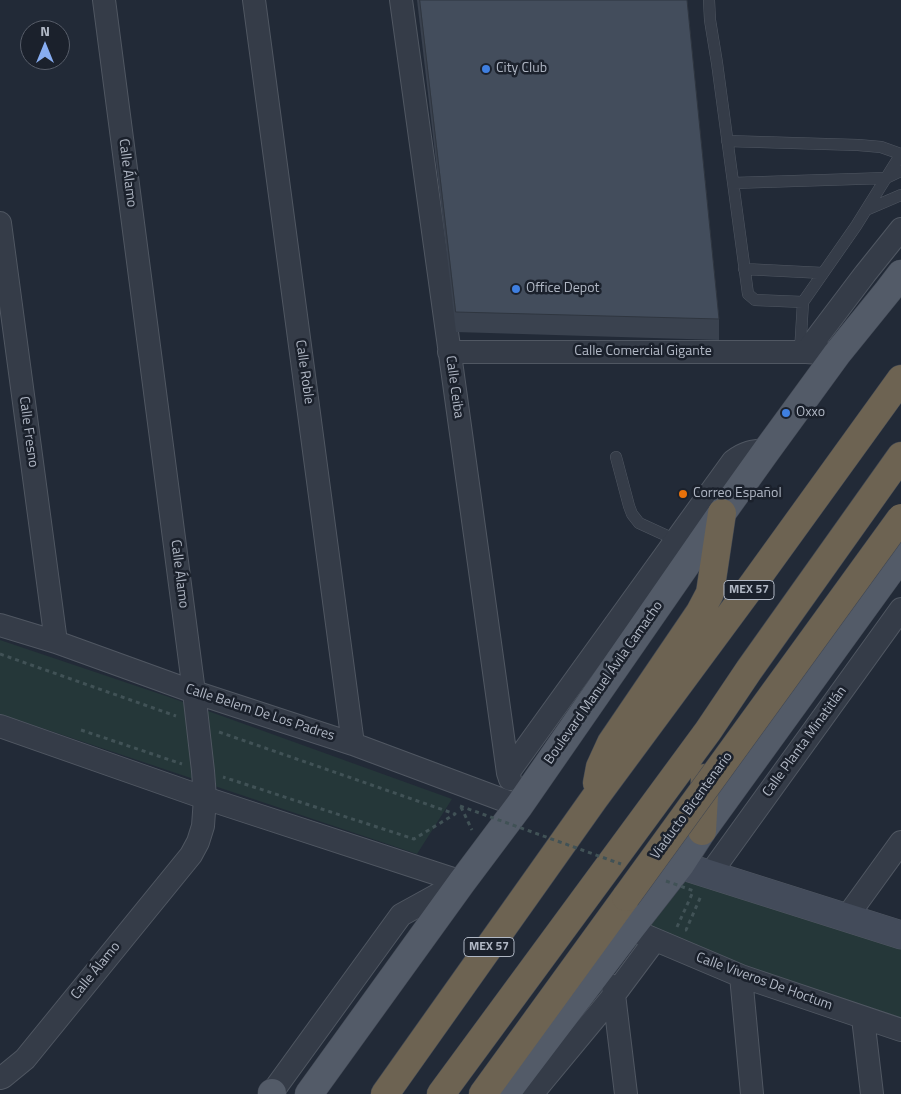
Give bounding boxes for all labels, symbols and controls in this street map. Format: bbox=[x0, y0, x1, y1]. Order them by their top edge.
north arrow bbox=[20, 20, 70, 70]
text: N bbox=[40, 20, 50, 41]
place label: City Club bbox=[496, 61, 547, 77]
marker: City Club bbox=[480, 63, 492, 75]
street label: Calle Álamo bbox=[114, 138, 140, 208]
place label: Office Depot bbox=[526, 281, 599, 297]
marker: Office Depot bbox=[510, 283, 522, 295]
street label: Calle Roble bbox=[291, 339, 317, 405]
street label: Calle Comercial Gigante bbox=[574, 344, 712, 360]
street label: Calle Ceiba bbox=[441, 355, 467, 419]
street label: Calle Fresno bbox=[15, 395, 41, 469]
place label: Oxxo bbox=[796, 405, 825, 421]
marker: Oxxo bbox=[780, 407, 792, 419]
place label: Correo Español bbox=[693, 486, 782, 502]
marker: Correo Español bbox=[677, 488, 689, 500]
street label: Calle Álamo bbox=[166, 539, 192, 609]
road number: MEX 57 bbox=[724, 580, 774, 600]
street label: Boulevard Manuel Ávila Camacho bbox=[541, 598, 667, 768]
street label: Calle Belem De Los Padres bbox=[183, 681, 337, 745]
street label: Calle Planta Minatitlán bbox=[759, 684, 851, 800]
street label: Viaducto Bicentenario bbox=[647, 749, 737, 863]
road number: MEX 57 bbox=[464, 938, 514, 956]
street label: Calle Álamo bbox=[68, 939, 124, 1003]
street label: Calle Viveros De Hoctum bbox=[694, 949, 834, 1015]

